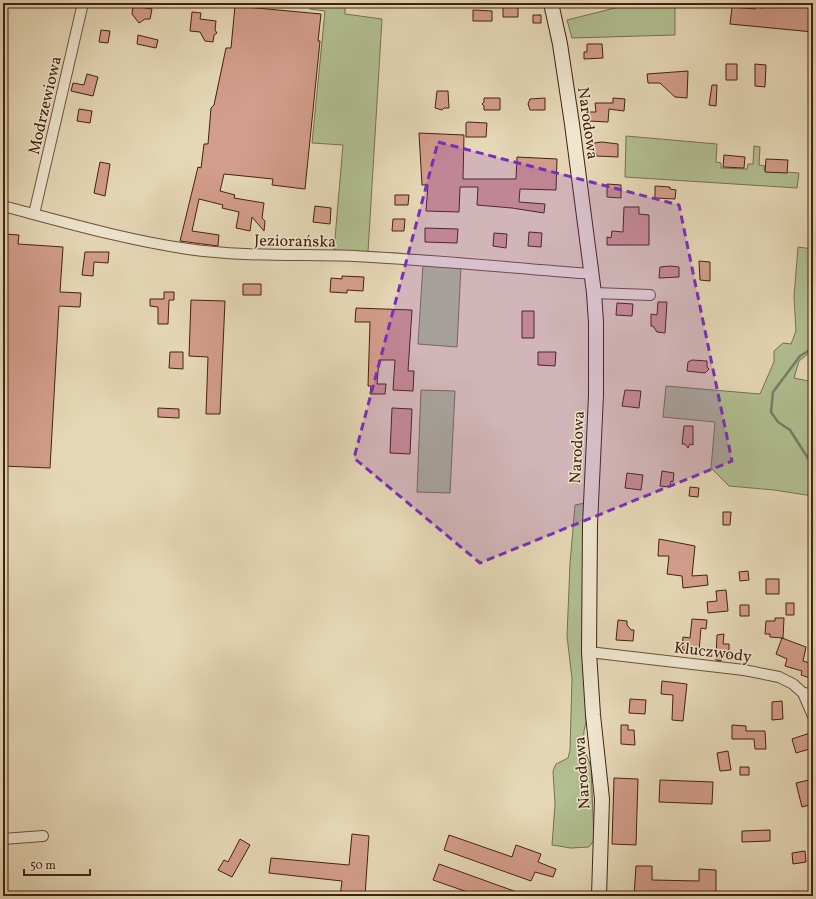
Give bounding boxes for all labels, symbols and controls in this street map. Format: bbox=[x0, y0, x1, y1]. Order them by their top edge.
street label: Modrzewiowa bbox=[24, 54, 68, 157]
street label: Narodowa bbox=[571, 86, 603, 161]
street label: Jeziorańska bbox=[254, 230, 336, 254]
street label: Narodowa bbox=[565, 410, 591, 484]
street label: Kluczwody bbox=[673, 637, 753, 669]
street label: Narodowa bbox=[569, 736, 597, 810]
scale bar bbox=[24, 851, 90, 877]
text: 50 m bbox=[30, 858, 56, 874]

